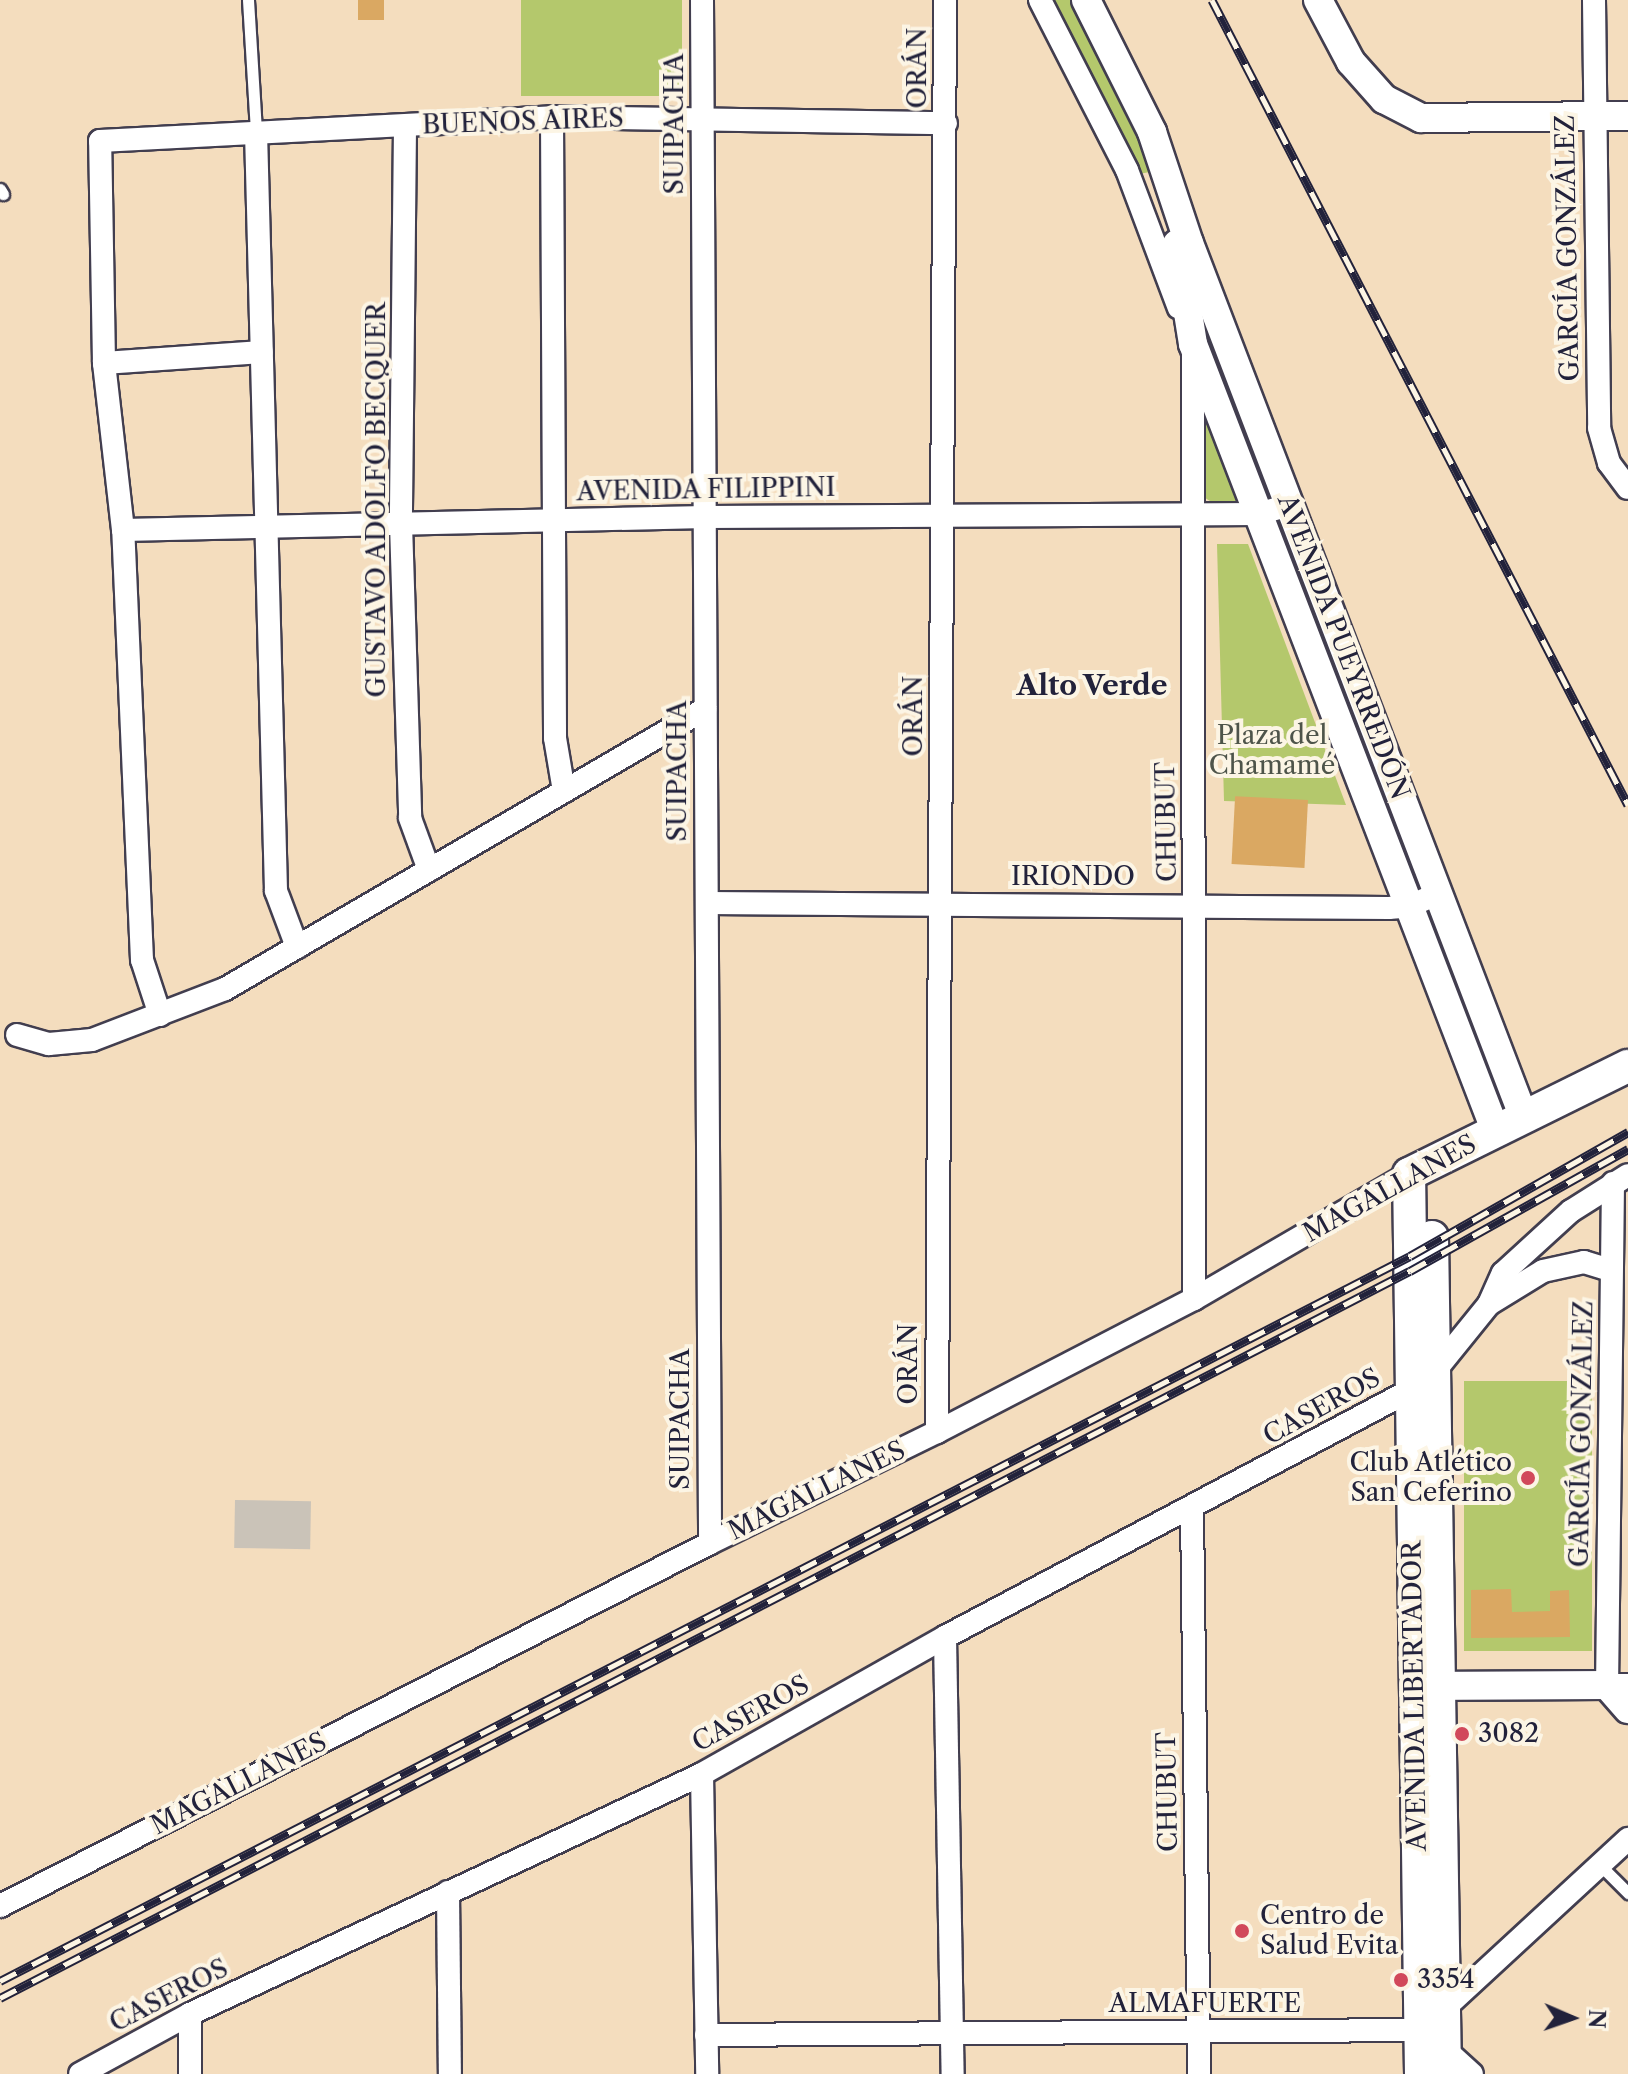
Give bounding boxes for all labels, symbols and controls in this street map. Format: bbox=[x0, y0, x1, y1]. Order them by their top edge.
street label: ORÁN bbox=[902, 27, 934, 109]
street label: SUIPACHA bbox=[659, 53, 691, 195]
street label: BUENOS AIRES bbox=[421, 103, 625, 141]
street label: GARCÍA GONZÁLEZ bbox=[1550, 114, 1586, 382]
street label: GUSTAVO ADOLFO BECQUER bbox=[361, 302, 393, 698]
street label: AVENIDA FILIPPINI bbox=[576, 472, 836, 508]
street label: AVENIDA PUEYRREDÓN bbox=[1270, 490, 1416, 804]
district label: Alto Verde bbox=[1016, 668, 1168, 702]
street label: ORÁN bbox=[898, 675, 930, 757]
street label: SUIPACHA bbox=[662, 700, 694, 842]
park label: Plaza del Chamamé bbox=[1209, 720, 1335, 782]
street label: CHUBUT bbox=[1150, 762, 1184, 882]
street label: IRIONDO bbox=[1011, 861, 1135, 893]
street label: MAGALLANES bbox=[1298, 1129, 1482, 1249]
street label: GARCÍA GONZÁLEZ bbox=[1564, 1300, 1600, 1568]
street label: ORÁN bbox=[893, 1323, 925, 1405]
street label: SUIPACHA bbox=[665, 1348, 697, 1490]
street label: CASEROS bbox=[1258, 1362, 1386, 1452]
street label: MAGALLANES bbox=[724, 1435, 910, 1547]
place label: Club Atlético San Ceferino bbox=[1348, 1447, 1512, 1508]
marker: Club Atlético San Ceferino bbox=[1519, 1469, 1537, 1487]
street label: AVENIDA LIBERTADOR bbox=[1397, 1540, 1433, 1852]
street label: CASEROS bbox=[687, 1669, 815, 1759]
place label: 3082 bbox=[1478, 1718, 1539, 1750]
marker: 3082 bbox=[1453, 1725, 1471, 1743]
street label: MAGALLANES bbox=[146, 1726, 332, 1842]
street label: CHUBUT bbox=[1151, 1732, 1185, 1852]
place label: Centro de Salud Evita bbox=[1260, 1900, 1398, 1962]
marker: Centro de Salud Evita bbox=[1231, 1920, 1253, 1942]
street label: CASEROS bbox=[105, 1953, 233, 2039]
place label: 3354 bbox=[1417, 1964, 1475, 1996]
marker: 3354 bbox=[1392, 1971, 1410, 1989]
north arrow bbox=[1532, 1978, 1612, 2058]
street label: ALMAFUERTE bbox=[1109, 1988, 1301, 2020]
text: N bbox=[1583, 2009, 1610, 2029]

